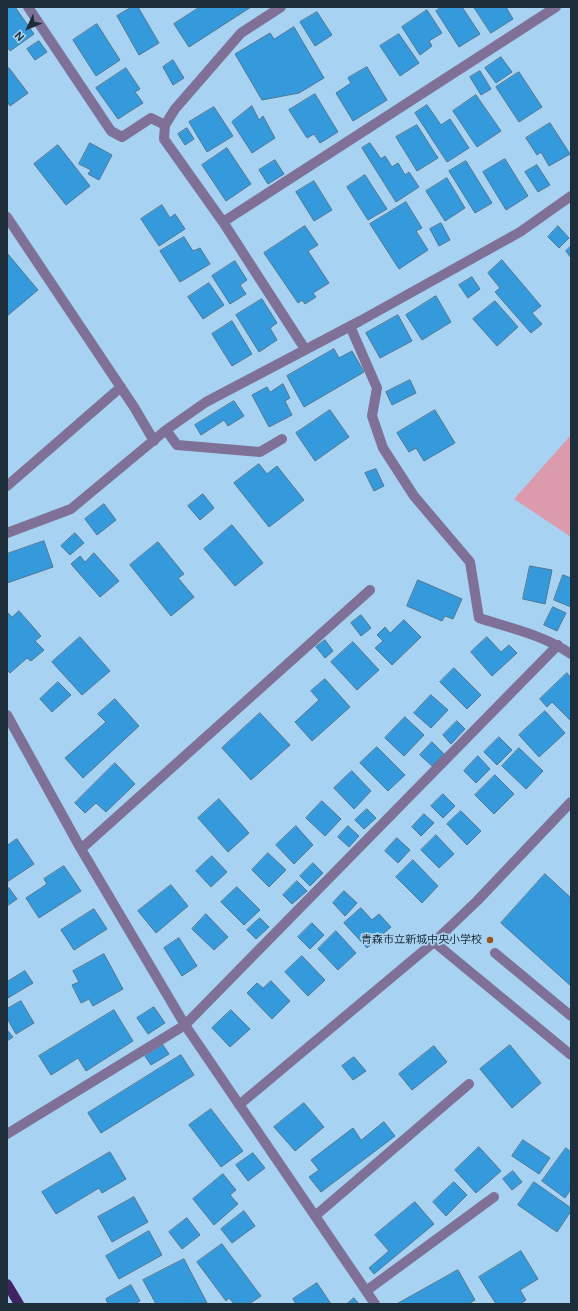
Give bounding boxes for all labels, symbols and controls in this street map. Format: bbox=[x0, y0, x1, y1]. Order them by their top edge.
north arrow bbox=[8, 8, 48, 48]
text: N bbox=[12, 29, 27, 44]
place label: 青森市立新城中央小学校 bbox=[361, 933, 482, 947]
marker: 青森市立新城中央小学校 bbox=[485, 935, 495, 945]

